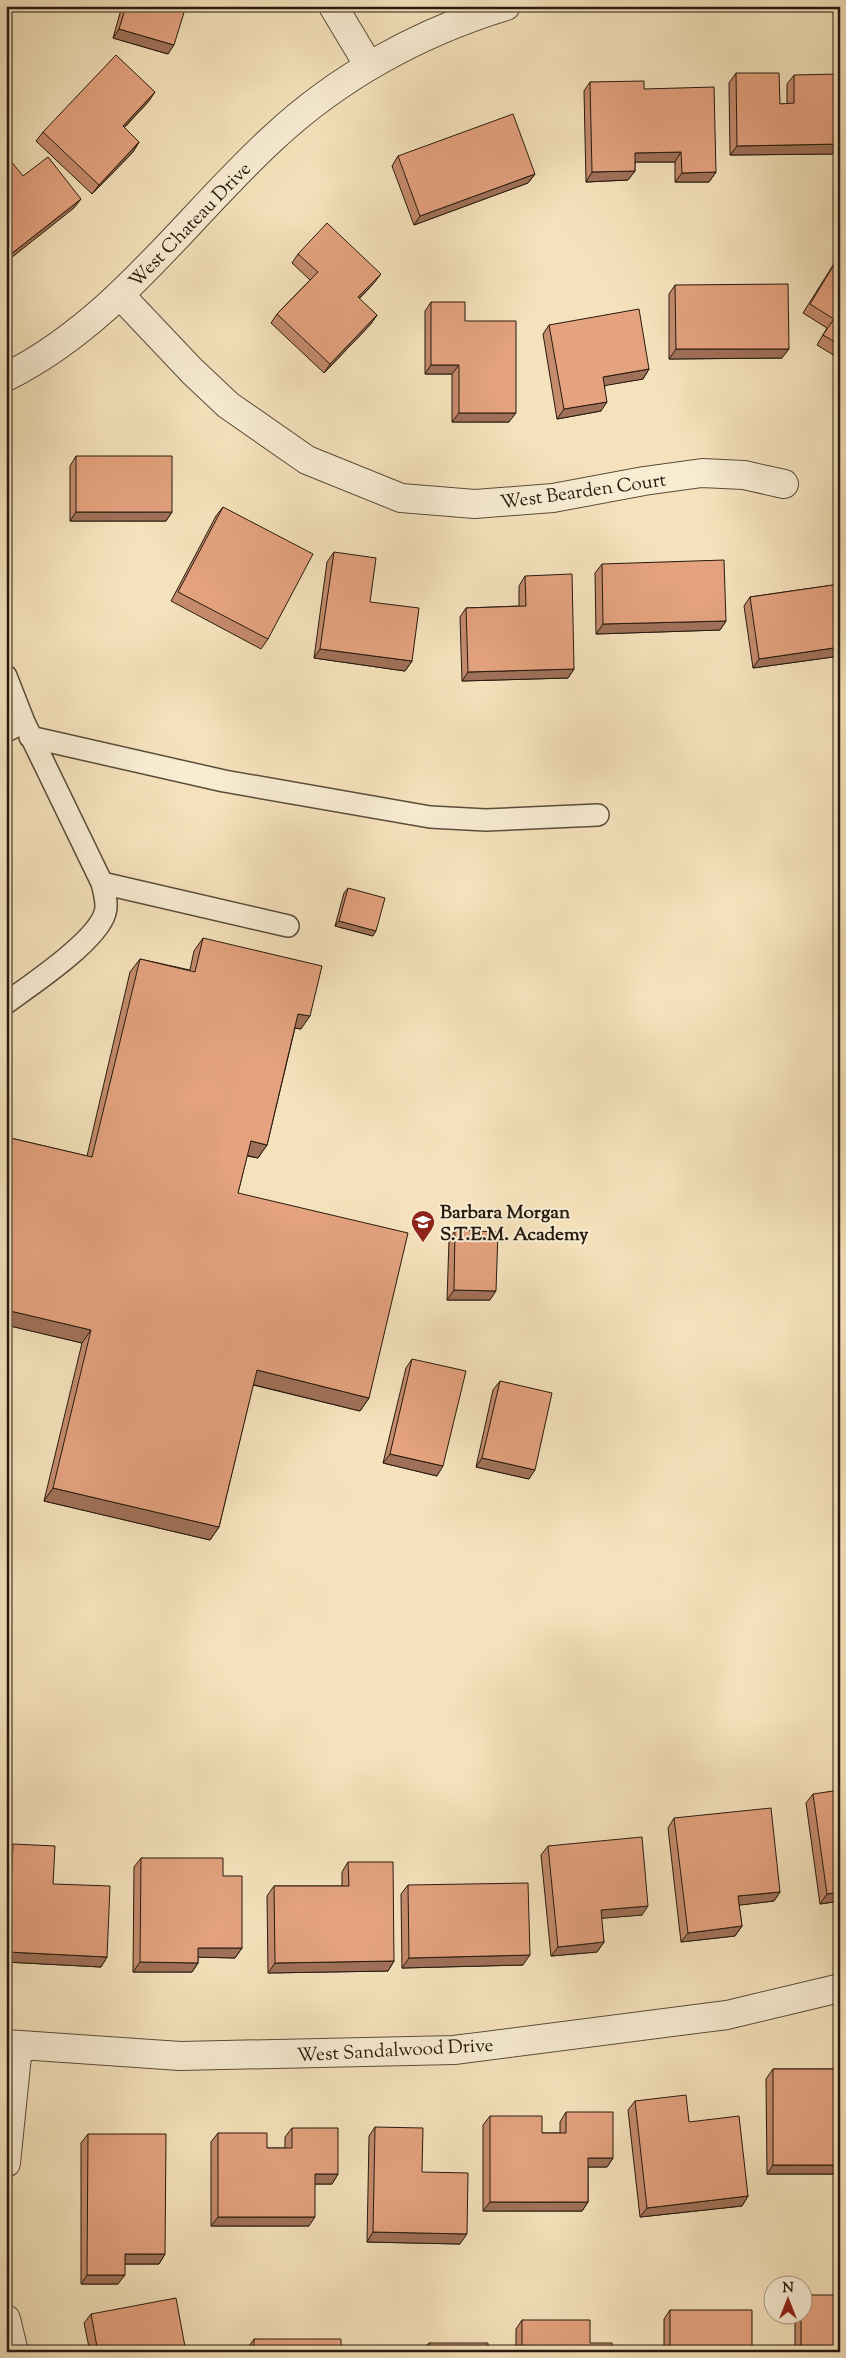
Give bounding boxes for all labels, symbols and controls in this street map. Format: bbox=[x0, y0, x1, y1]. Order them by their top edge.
street label: West Chateau Drive bbox=[124, 157, 258, 295]
street label: West Bearden Court bbox=[499, 467, 668, 517]
place label: Barbara Morgan S.T.E.M. Academy bbox=[440, 1200, 589, 1249]
school or university icon: Barbara Morgan S.T.E.M. Academy bbox=[410, 1209, 436, 1243]
street label: West Sandalwood Drive bbox=[296, 2033, 494, 2070]
north arrow bbox=[764, 2276, 814, 2326]
text: N bbox=[782, 2279, 794, 2299]

